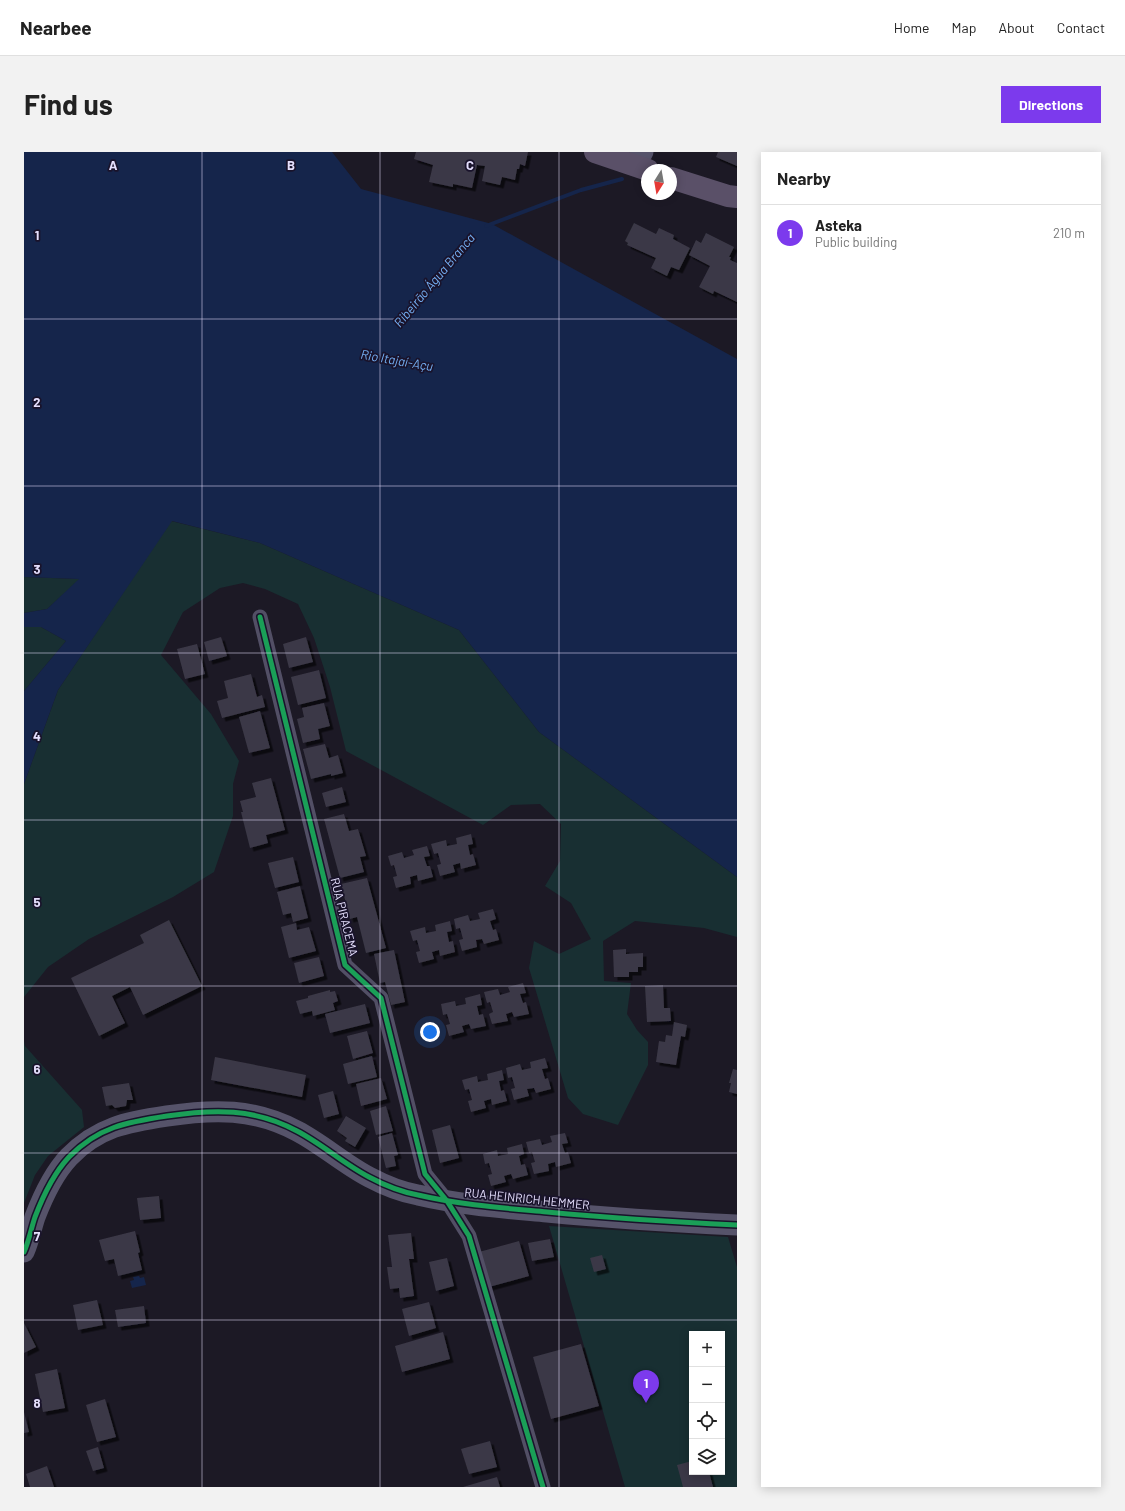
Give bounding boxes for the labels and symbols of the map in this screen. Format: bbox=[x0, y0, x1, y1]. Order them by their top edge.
text: A bbox=[109, 157, 118, 173]
text: B bbox=[287, 157, 295, 173]
text: C bbox=[466, 157, 474, 173]
north arrow bbox=[641, 164, 677, 200]
text: 1 bbox=[35, 227, 39, 243]
water label: Ribeirão Água Branca bbox=[390, 230, 478, 330]
water label: Rio Itajaí-Açu bbox=[359, 346, 435, 374]
text: 2 bbox=[33, 394, 41, 410]
text: 3 bbox=[33, 561, 41, 577]
text: 4 bbox=[33, 728, 41, 744]
street label: RUA PIRACEMA bbox=[328, 876, 361, 957]
text: 5 bbox=[33, 894, 41, 910]
your location bbox=[420, 1022, 440, 1042]
text: 6 bbox=[34, 1061, 41, 1077]
street label: RUA HEINRICH HEMMER bbox=[464, 1184, 590, 1212]
text: 7 bbox=[34, 1228, 41, 1244]
pin: 1 bbox=[633, 1370, 659, 1403]
text: 8 bbox=[33, 1395, 41, 1411]

